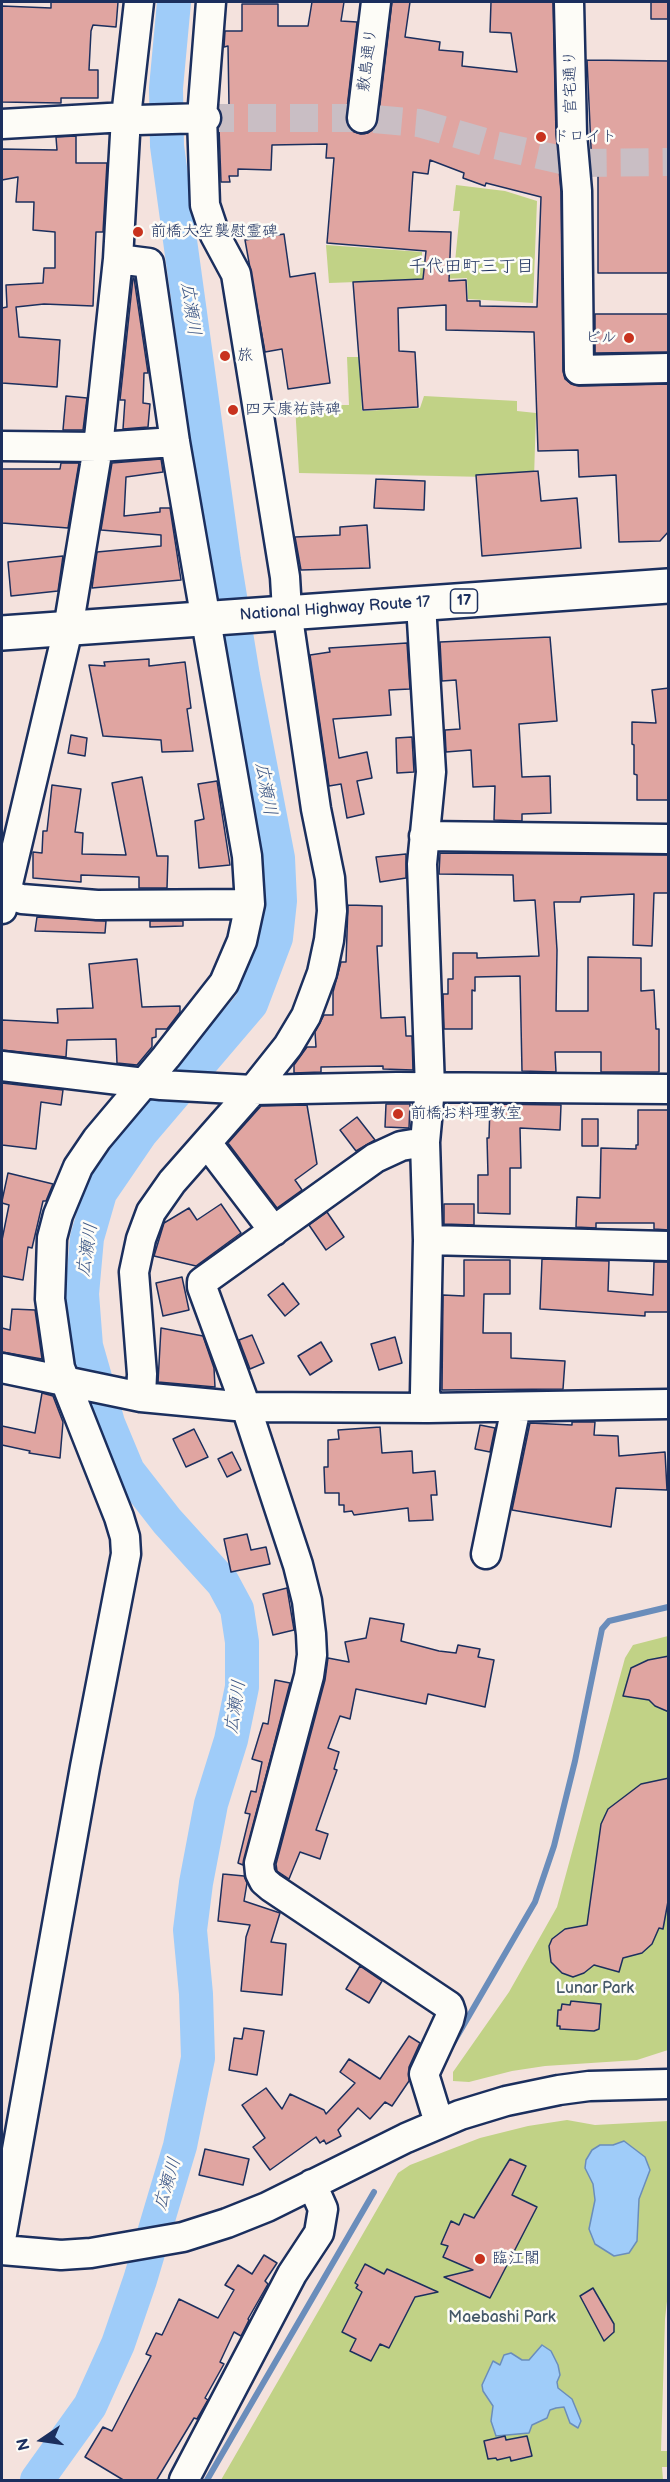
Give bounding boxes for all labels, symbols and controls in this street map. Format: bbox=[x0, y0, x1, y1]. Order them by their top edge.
street label: 敷島通り bbox=[355, 27, 381, 93]
street label: 官宅通り bbox=[561, 50, 581, 114]
place label: ドロイト bbox=[553, 127, 617, 147]
marker: ドロイト bbox=[534, 130, 548, 144]
place label: 前橋大空襲慰霊碑 bbox=[150, 222, 278, 242]
marker: 前橋大空襲慰霊碑 bbox=[131, 225, 145, 239]
district label: 千代田町三丁目 bbox=[408, 256, 534, 278]
water label: 広瀬川 bbox=[176, 281, 204, 337]
place label: ビル bbox=[585, 328, 617, 348]
marker: ビル bbox=[622, 331, 636, 345]
place label: 旅 bbox=[237, 346, 253, 366]
marker: 旅 bbox=[218, 349, 232, 363]
place label: 四天康祐詩碑 bbox=[245, 400, 341, 420]
marker: 四天康祐詩碑 bbox=[226, 403, 240, 417]
road number: 17 bbox=[450, 589, 478, 613]
street label: National Highway Route 17 bbox=[239, 593, 431, 625]
water label: 広瀬川 bbox=[250, 761, 280, 817]
place label: 前橋お料理教室 bbox=[410, 1104, 522, 1124]
marker: 前橋お料理教室 bbox=[391, 1107, 405, 1121]
water label: 広瀬川 bbox=[73, 1222, 103, 1278]
water label: 広瀬川 bbox=[221, 1679, 251, 1735]
park label: Lunar Park bbox=[556, 1979, 634, 1999]
water label: 広瀬川 bbox=[150, 2155, 186, 2213]
place label: 臨江閣 bbox=[492, 2249, 540, 2269]
marker: 臨江閣 bbox=[473, 2252, 487, 2266]
park label: Maebashi Park bbox=[448, 2308, 556, 2328]
north arrow bbox=[12, 2410, 72, 2470]
text: N bbox=[13, 2436, 35, 2452]

